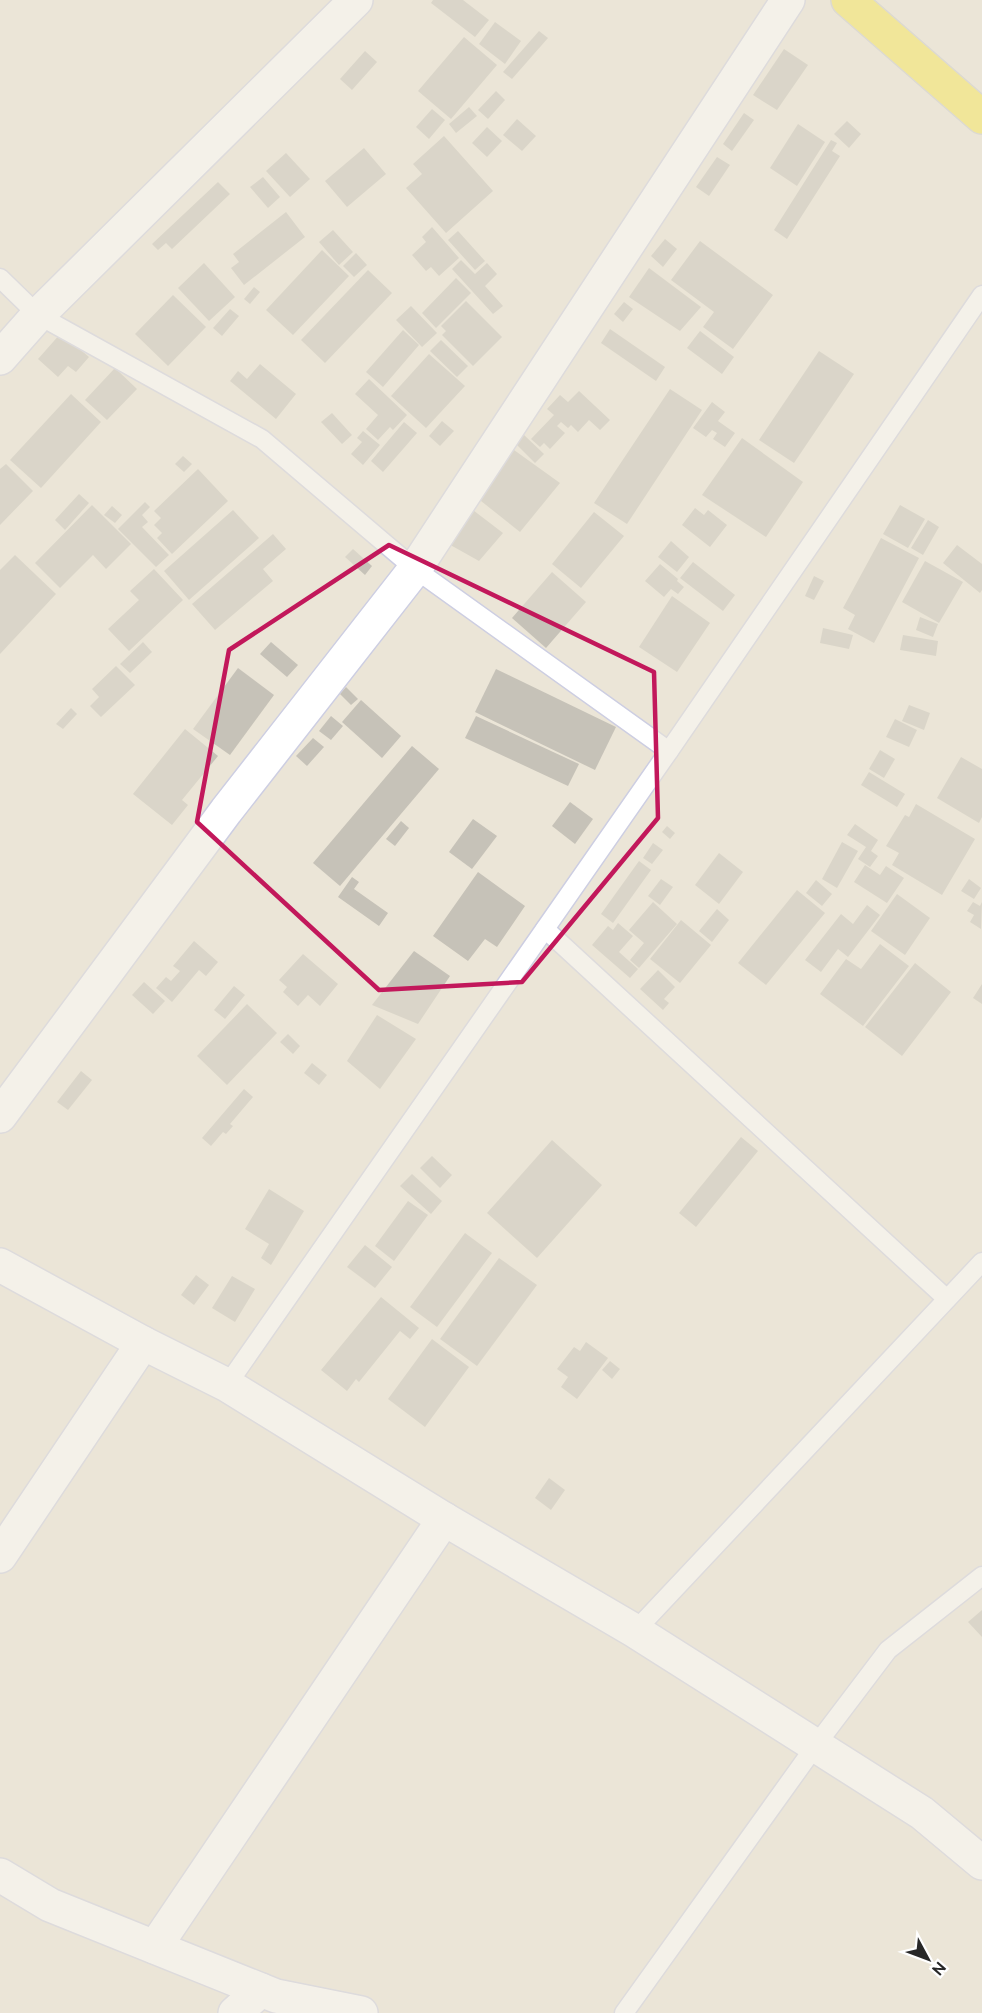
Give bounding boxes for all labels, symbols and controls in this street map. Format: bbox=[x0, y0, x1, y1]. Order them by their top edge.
north arrow bbox=[898, 1929, 958, 1989]
text: N bbox=[929, 1958, 950, 1979]

